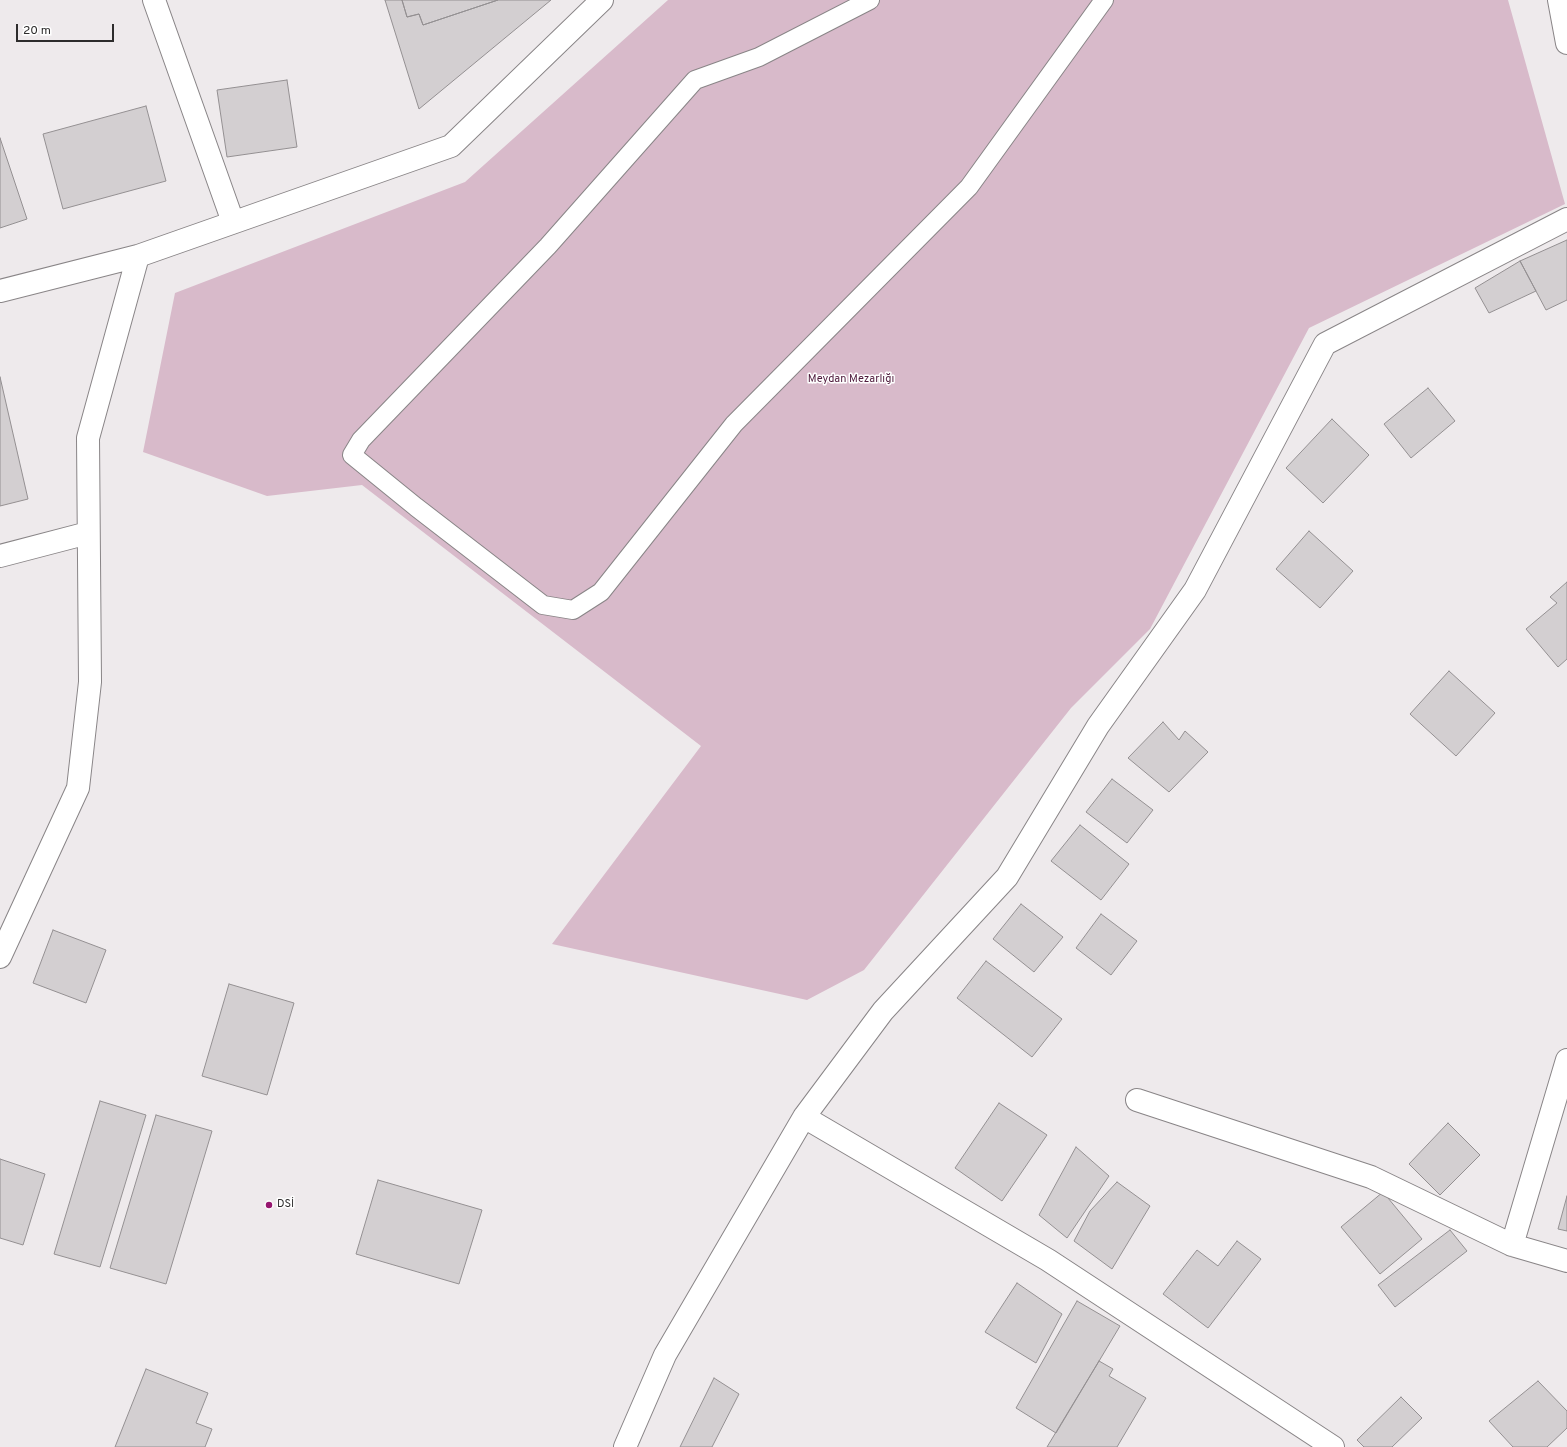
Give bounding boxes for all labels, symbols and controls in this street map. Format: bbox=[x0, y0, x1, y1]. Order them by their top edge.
scale bar bbox=[18, 16, 116, 42]
text: 20 m bbox=[23, 23, 51, 39]
park label: Meydan Mezarlığı bbox=[808, 373, 894, 387]
place label: DSİ bbox=[277, 1198, 294, 1212]
marker: DSİ bbox=[264, 1200, 274, 1210]

